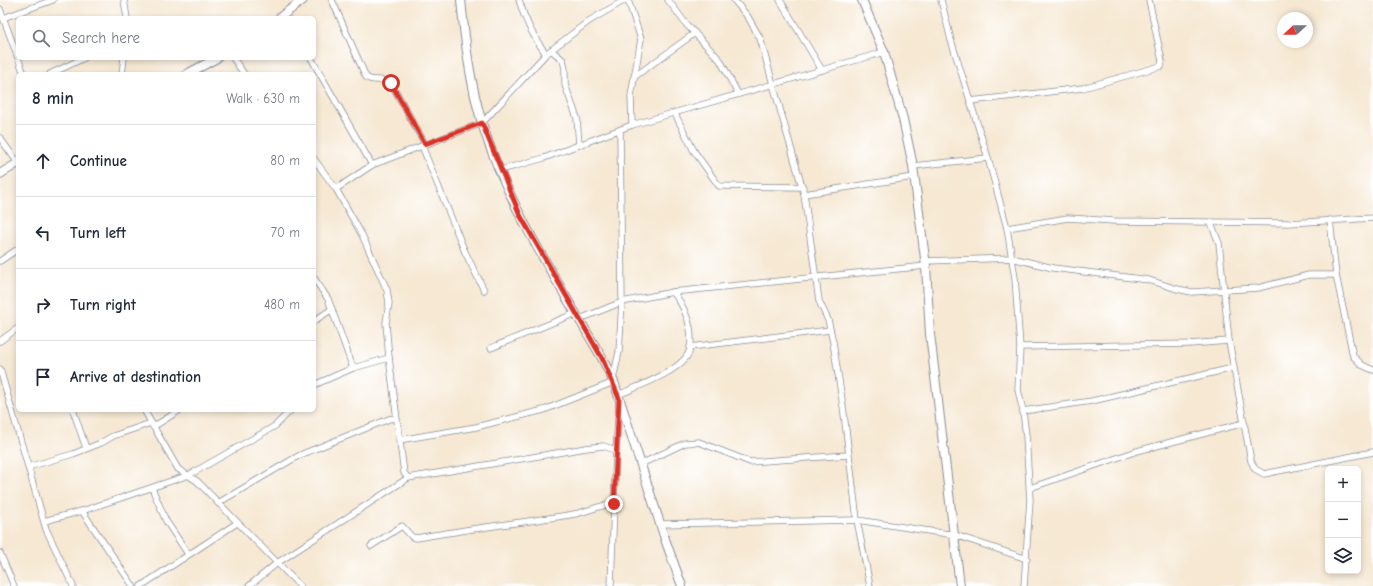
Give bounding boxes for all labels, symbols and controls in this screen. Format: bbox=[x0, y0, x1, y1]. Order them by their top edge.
north arrow bbox=[1277, 12, 1313, 48]
search box bbox=[16, 16, 316, 60]
icon: search bbox=[30, 27, 52, 49]
text: Search here bbox=[62, 29, 140, 47]
route start bbox=[382, 74, 400, 92]
text: 8 min bbox=[32, 89, 74, 108]
text: Walk · 630 m bbox=[226, 91, 300, 106]
icon: ahead bbox=[32, 150, 54, 172]
text: Continue bbox=[70, 152, 127, 170]
text: 80 m bbox=[270, 153, 300, 168]
icon: left bbox=[32, 222, 54, 244]
text: Turn left bbox=[70, 224, 126, 242]
text: 70 m bbox=[271, 225, 300, 240]
icon: right bbox=[32, 294, 54, 316]
text: Turn right bbox=[70, 296, 136, 314]
text: 480 m bbox=[264, 297, 300, 312]
icon: arrive bbox=[32, 366, 54, 388]
text: Arrive at destination bbox=[70, 368, 201, 386]
map controls bbox=[1325, 466, 1361, 574]
button: + bbox=[1325, 466, 1361, 502]
route end bbox=[605, 495, 623, 513]
button: − bbox=[1325, 502, 1361, 538]
button: layers bbox=[1325, 538, 1361, 574]

